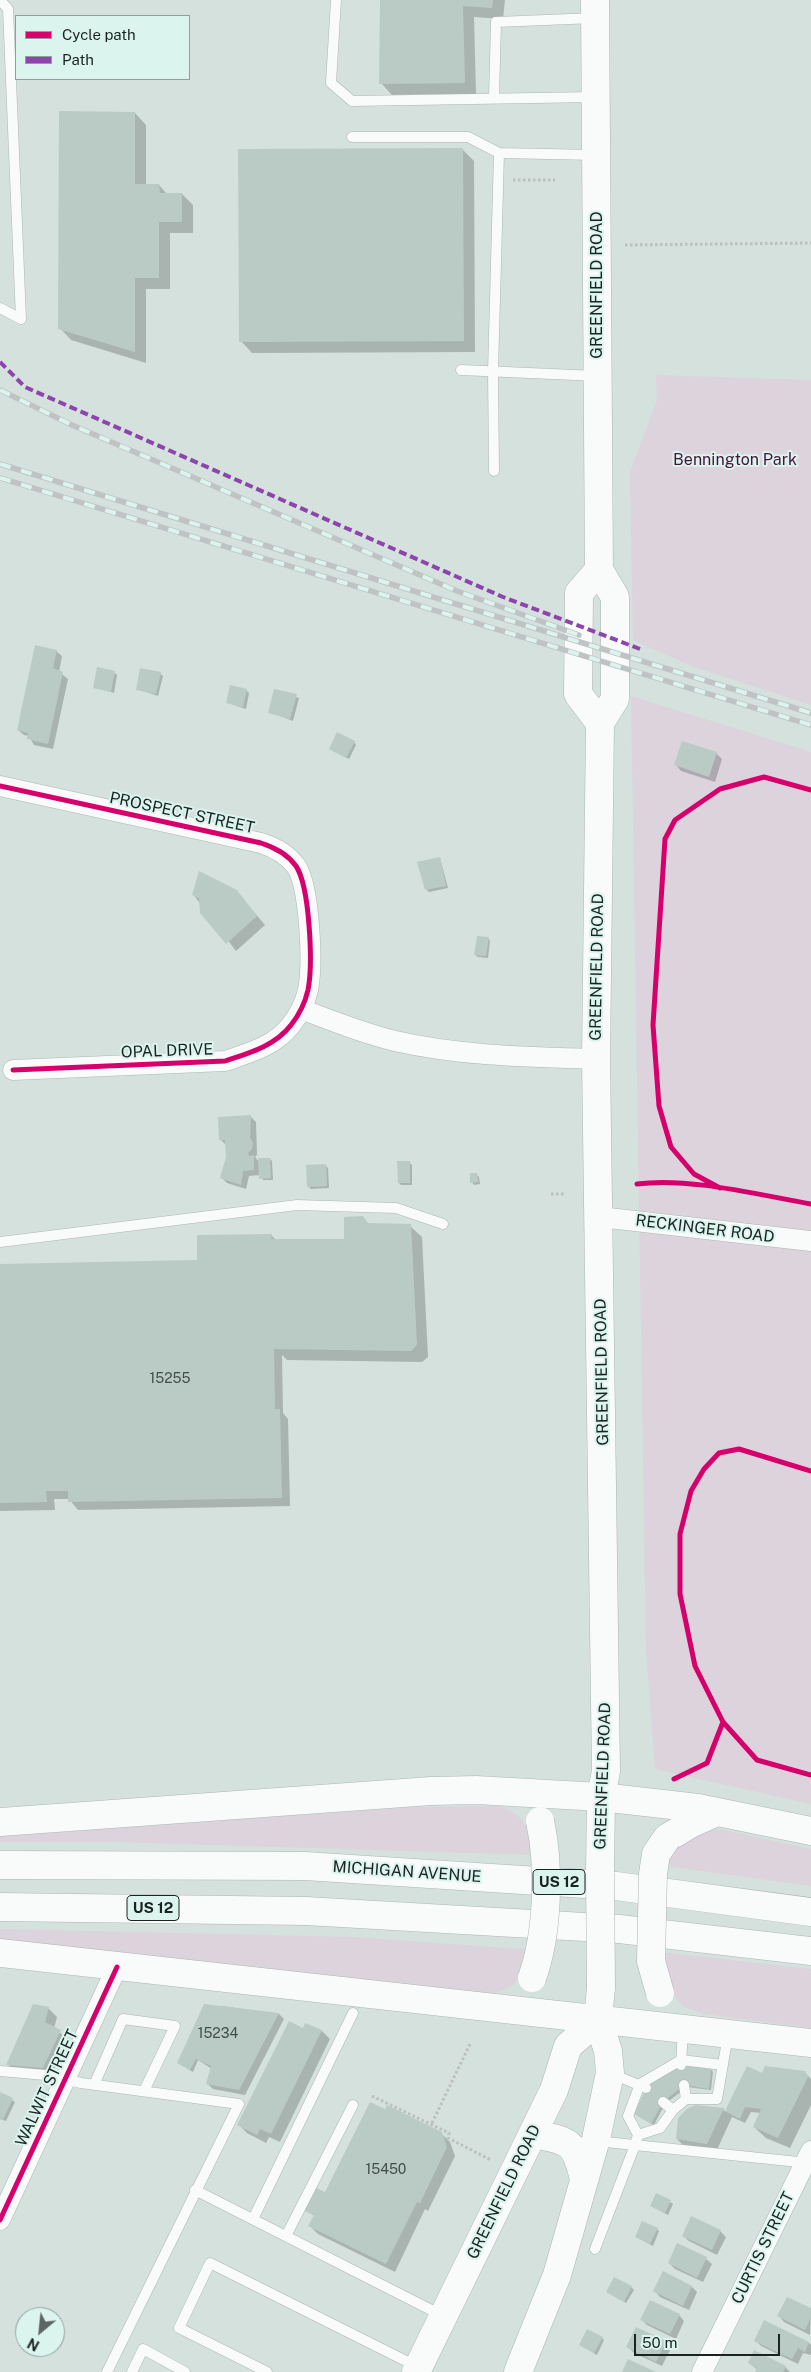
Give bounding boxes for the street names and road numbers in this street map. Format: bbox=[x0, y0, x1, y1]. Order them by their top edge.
street label: GREENFIELD ROAD bbox=[587, 211, 607, 359]
street label: PROSPECT STREET bbox=[108, 788, 256, 838]
street label: GREENFIELD ROAD bbox=[586, 893, 608, 1041]
street label: OPAL DRIVE bbox=[120, 1040, 214, 1062]
street label: RECKINGER ROAD bbox=[634, 1211, 776, 1247]
street label: GREENFIELD ROAD bbox=[591, 1298, 613, 1446]
street label: GREENFIELD ROAD bbox=[591, 1702, 615, 1850]
street label: MICHIGAN AVENUE bbox=[332, 1857, 482, 1887]
road number: US 12 bbox=[533, 1870, 585, 1894]
road number: US 12 bbox=[127, 1896, 179, 1920]
street label: WALWIT STREET bbox=[12, 2027, 82, 2149]
street label: GREENFIELD ROAD bbox=[463, 2122, 545, 2262]
street label: CURTIS STREET bbox=[728, 2189, 798, 2307]

